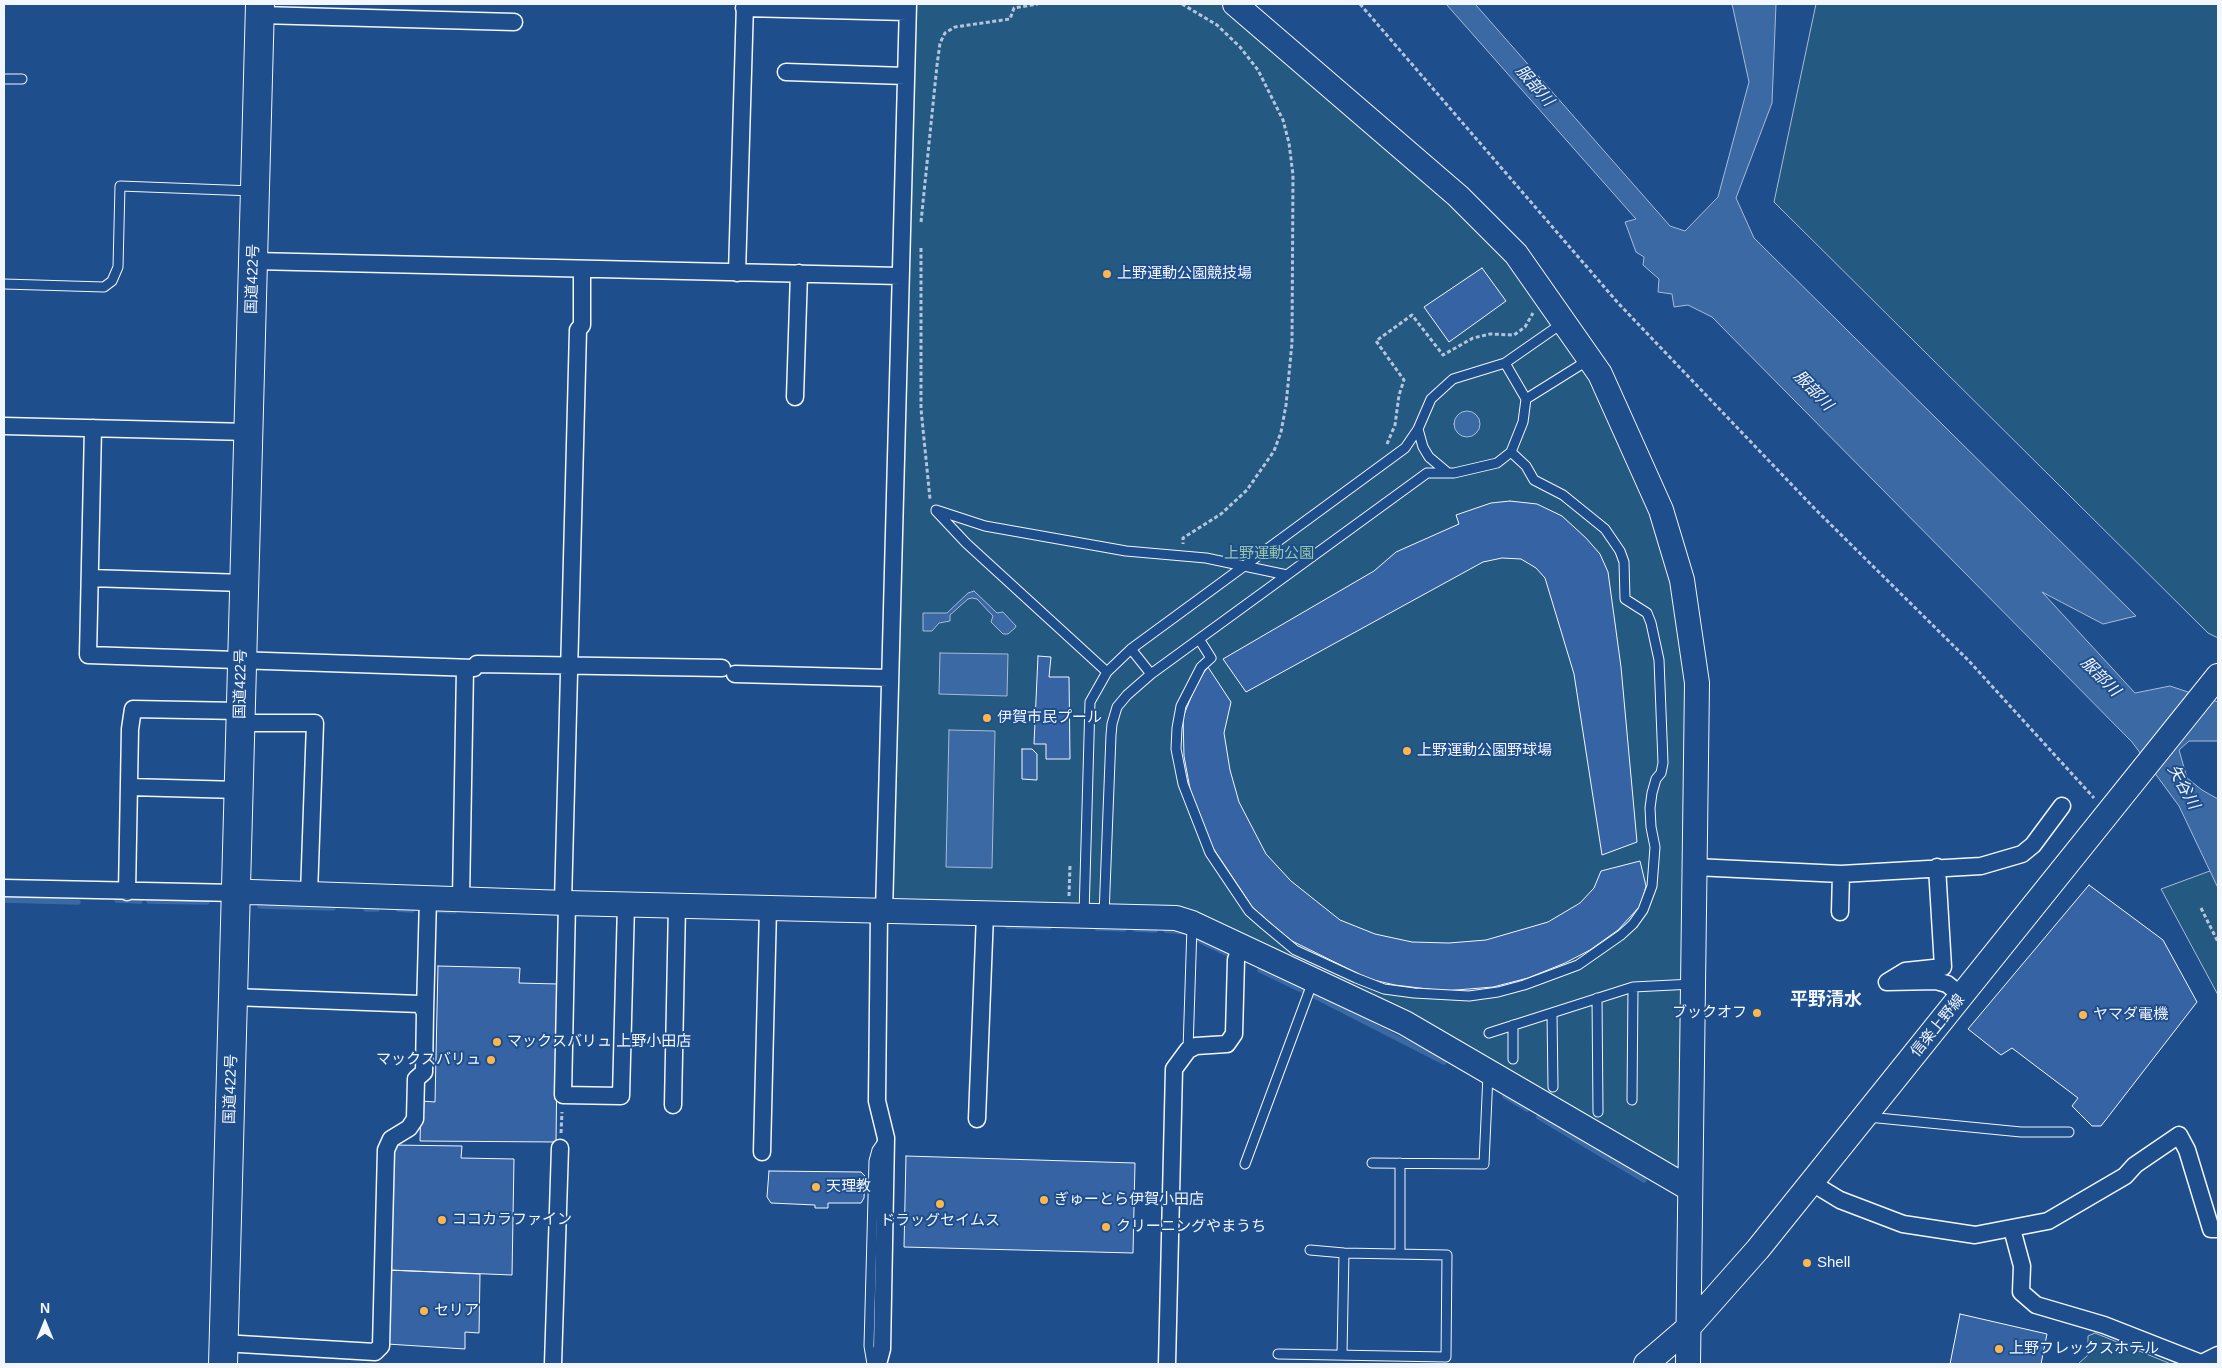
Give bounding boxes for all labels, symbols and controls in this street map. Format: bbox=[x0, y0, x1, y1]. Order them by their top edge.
water label: 服部川 bbox=[1511, 62, 1557, 110]
street label: 国道422号 bbox=[243, 244, 263, 314]
place label: 上野運動公園競技場 bbox=[1117, 265, 1252, 283]
marker: 上野運動公園競技場 bbox=[1101, 268, 1113, 280]
water label: 服部川 bbox=[1789, 367, 1837, 415]
park label: 上野運動公園 bbox=[1224, 545, 1314, 563]
street label: 国道422号 bbox=[231, 649, 251, 719]
water label: 服部川 bbox=[2076, 653, 2124, 701]
place label: 伊賀市民プール bbox=[997, 709, 1102, 727]
marker: 伊賀市民プール bbox=[981, 712, 993, 724]
place label: 上野運動公園野球場 bbox=[1417, 742, 1552, 760]
marker: 上野運動公園野球場 bbox=[1401, 745, 1413, 757]
water label: 矢谷川 bbox=[2163, 761, 2203, 813]
district label: 平野清水 bbox=[1790, 989, 1862, 1011]
street label: 信楽上野線 bbox=[1907, 991, 1969, 1061]
place label: ブックオフ bbox=[1672, 1004, 1747, 1022]
place label: ヤマダ電機 bbox=[2093, 1006, 2168, 1024]
marker: ブックオフ bbox=[1751, 1007, 1763, 1019]
marker: ヤマダ電機 bbox=[2077, 1009, 2089, 1021]
place label: マックスバリュ 上野小田店 bbox=[507, 1033, 691, 1051]
marker: マックスバリュ 上野小田店 bbox=[491, 1036, 503, 1048]
place label: マックスバリュ bbox=[376, 1051, 481, 1069]
street label: 国道422号 bbox=[221, 1054, 241, 1124]
marker: マックスバリュ bbox=[485, 1054, 497, 1066]
place label: 天理教 bbox=[826, 1178, 871, 1196]
marker: 天理教 bbox=[810, 1181, 822, 1193]
place label: ぎゅーとら伊賀小田店 bbox=[1054, 1191, 1204, 1209]
marker: ぎゅーとら伊賀小田店 bbox=[1038, 1194, 1050, 1206]
marker: ドラッグセイムス bbox=[934, 1198, 946, 1210]
place label: ココカラファイン bbox=[452, 1211, 572, 1229]
place label: ドラッグセイムス bbox=[880, 1212, 1000, 1230]
marker: ココカラファイン bbox=[436, 1214, 448, 1226]
place label: クリーニングやまうち bbox=[1116, 1218, 1266, 1236]
marker: クリーニングやまうち bbox=[1100, 1221, 1112, 1233]
place label: Shell bbox=[1817, 1254, 1850, 1272]
marker: Shell bbox=[1801, 1257, 1813, 1269]
north arrow bbox=[20, 1298, 70, 1348]
text: N bbox=[40, 1300, 50, 1316]
place label: セリア bbox=[434, 1302, 479, 1320]
marker: セリア bbox=[418, 1305, 430, 1317]
place label: 上野フレックスホテル bbox=[2009, 1340, 2159, 1358]
marker: 上野フレックスホテル bbox=[1993, 1343, 2005, 1355]

